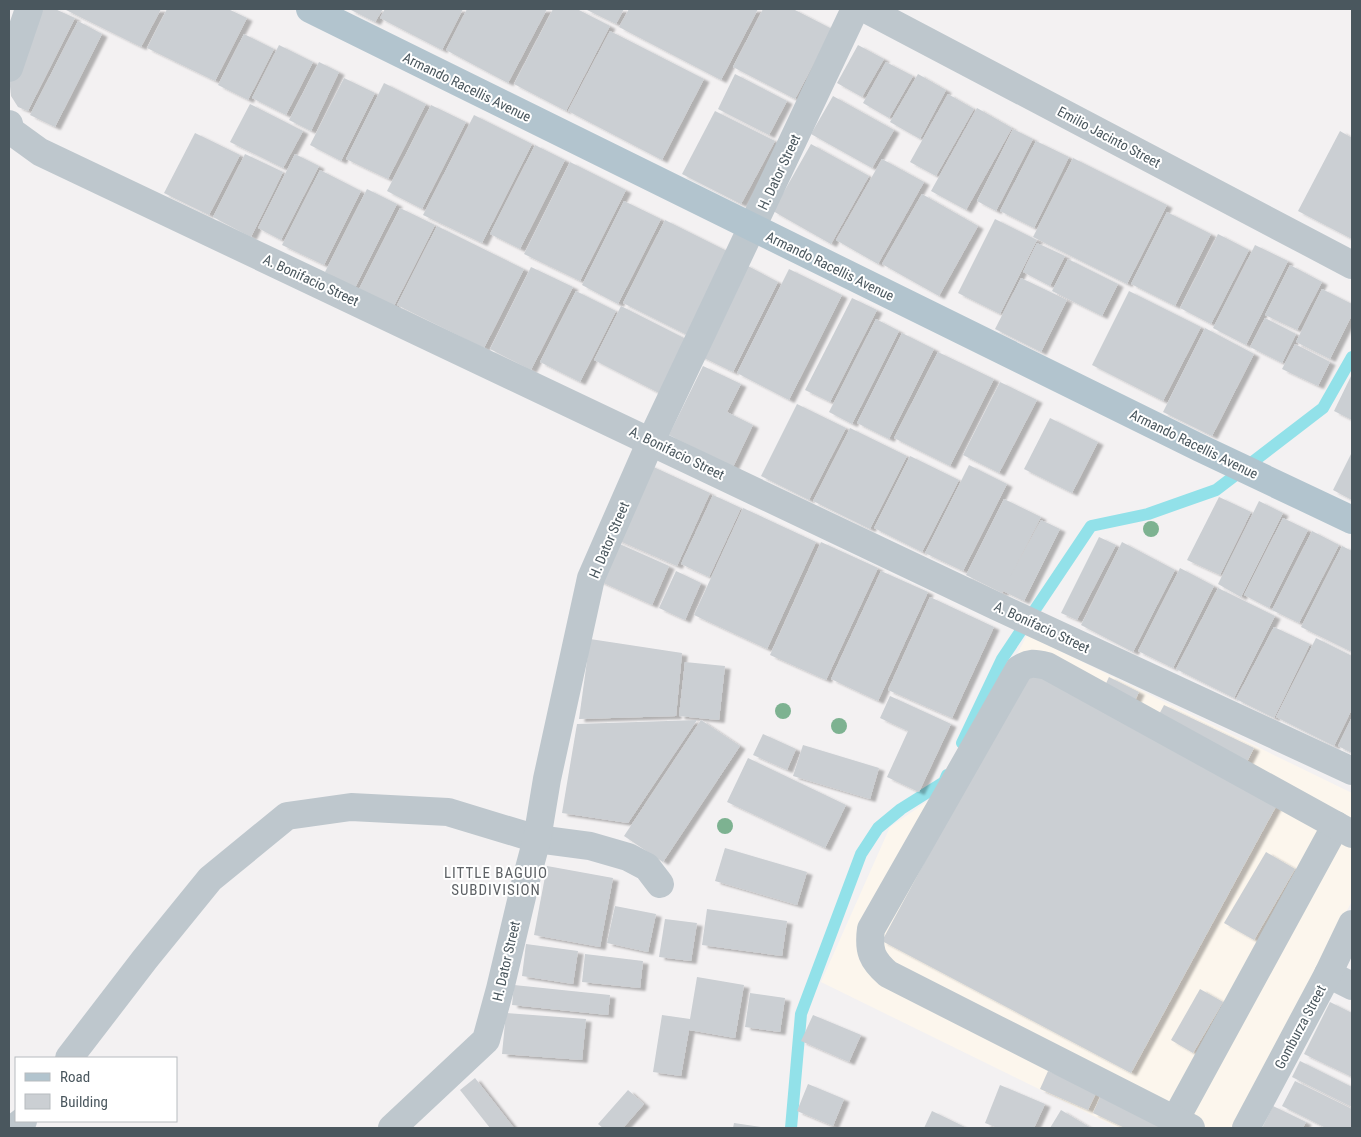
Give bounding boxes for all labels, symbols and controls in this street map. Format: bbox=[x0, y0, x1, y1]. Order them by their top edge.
street label: Armando Racellis Avenue bbox=[400, 49, 534, 125]
street label: Emilio Jacinto Street bbox=[1055, 103, 1163, 171]
street label: H. Dator Street bbox=[755, 132, 803, 212]
street label: Armando Racellis Avenue bbox=[763, 228, 897, 304]
street label: A. Bonifacio Street bbox=[261, 251, 361, 309]
street label: Armando Racellis Avenue bbox=[1127, 406, 1261, 482]
street label: A. Bonifacio Street bbox=[627, 423, 727, 483]
street label: H. Dator Street bbox=[586, 499, 632, 581]
street label: A. Bonifacio Street bbox=[992, 598, 1092, 656]
district label: LITTLE BAGUIO SUBDIVISION bbox=[444, 864, 548, 899]
street label: H. Dator Street bbox=[489, 919, 523, 1003]
street label: Gomburza Street bbox=[1271, 982, 1329, 1072]
legend bbox=[15, 1057, 178, 1122]
text: Road bbox=[60, 1068, 90, 1086]
text: Building bbox=[60, 1093, 108, 1111]

